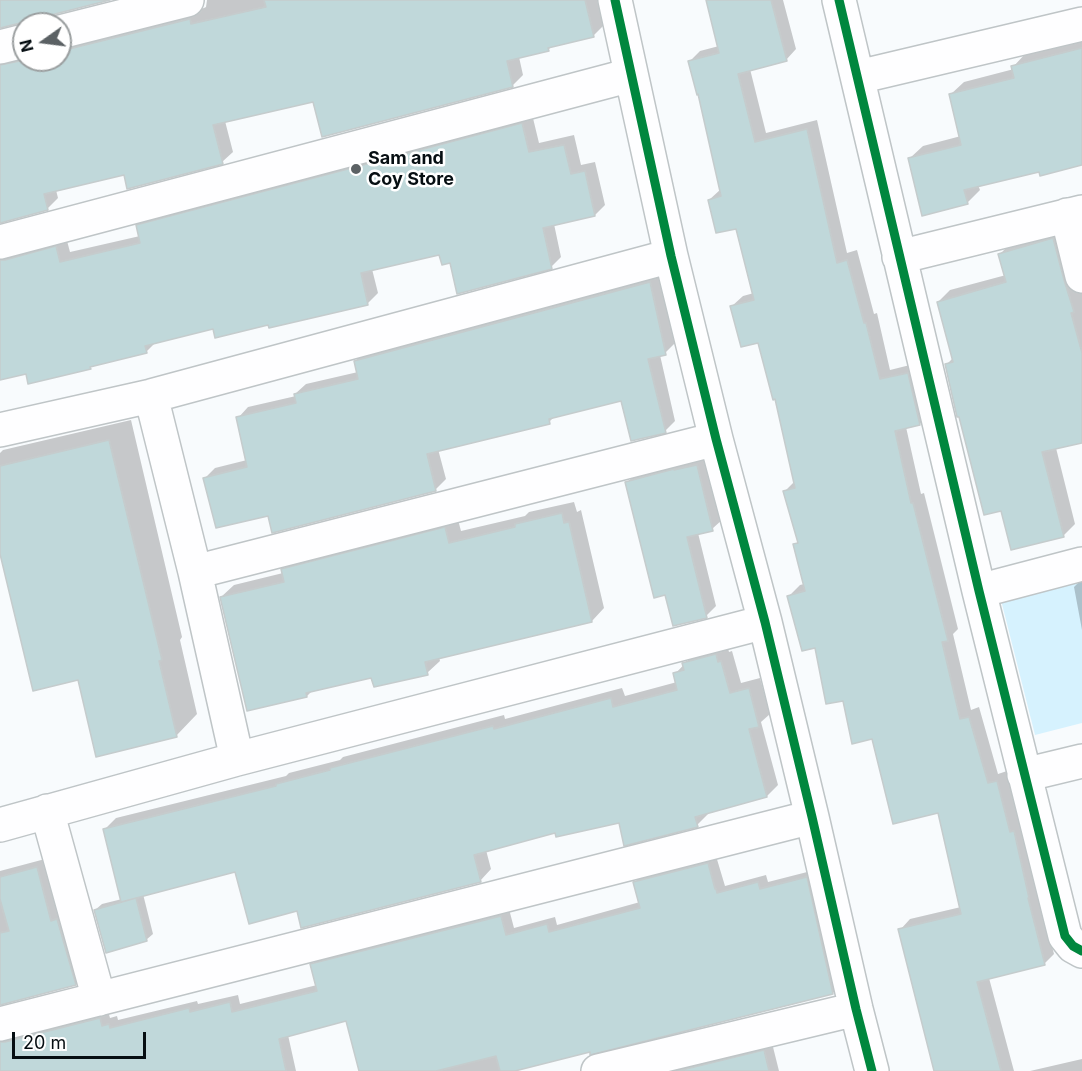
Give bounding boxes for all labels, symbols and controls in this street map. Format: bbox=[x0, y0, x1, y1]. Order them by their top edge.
north arrow bbox=[12, 12, 72, 72]
text: N bbox=[15, 38, 38, 54]
place label: Sam and Coy Store bbox=[368, 148, 454, 190]
marker: Sam and Coy Store bbox=[349, 162, 363, 176]
scale bar bbox=[15, 1020, 148, 1058]
text: 20 m bbox=[23, 1032, 66, 1053]

